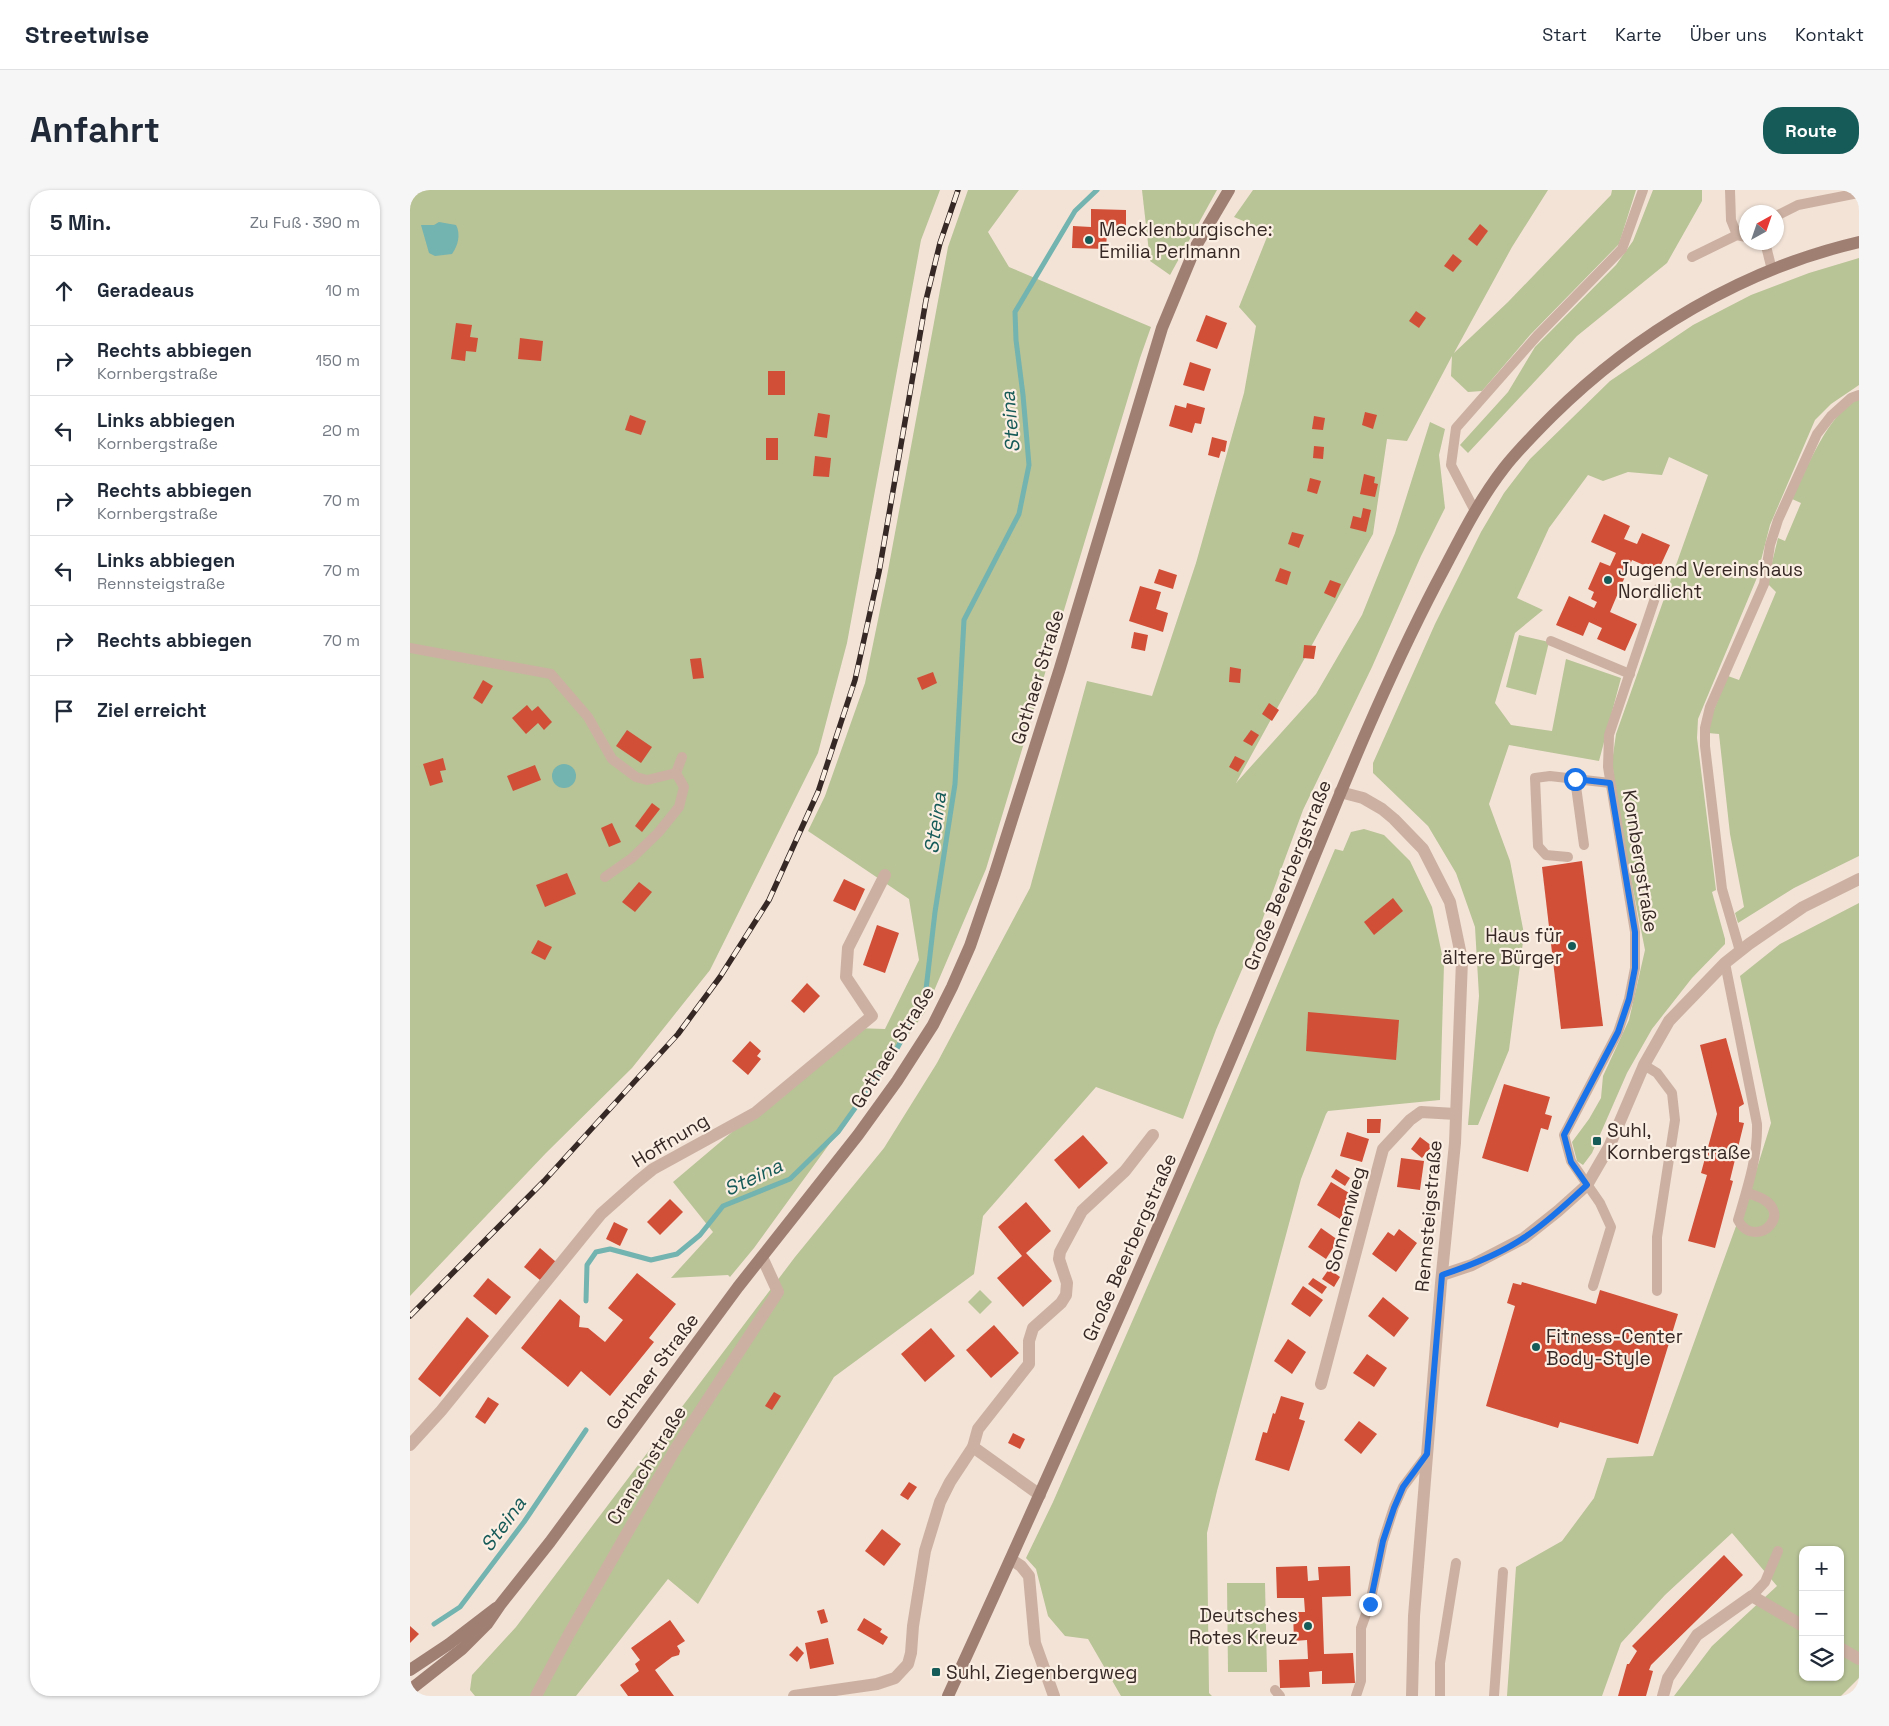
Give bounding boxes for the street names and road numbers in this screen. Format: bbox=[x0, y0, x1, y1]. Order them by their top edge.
street label: Gothaer Straße bbox=[1005, 607, 1070, 748]
street label: Große Beerbergstraße bbox=[1238, 776, 1337, 974]
street label: Kornbergstraße bbox=[1617, 788, 1664, 934]
street label: Gothaer Straße bbox=[845, 981, 940, 1113]
street label: Hoffnung bbox=[627, 1108, 713, 1173]
street label: Rennsteigstraße bbox=[1409, 1139, 1448, 1293]
street label: Große Beerbergstraße bbox=[1077, 1149, 1182, 1345]
street label: Sonnenweg bbox=[1319, 1164, 1372, 1275]
street label: Gothaer Straße bbox=[600, 1308, 704, 1435]
street label: Cranachstraße bbox=[601, 1401, 692, 1529]

